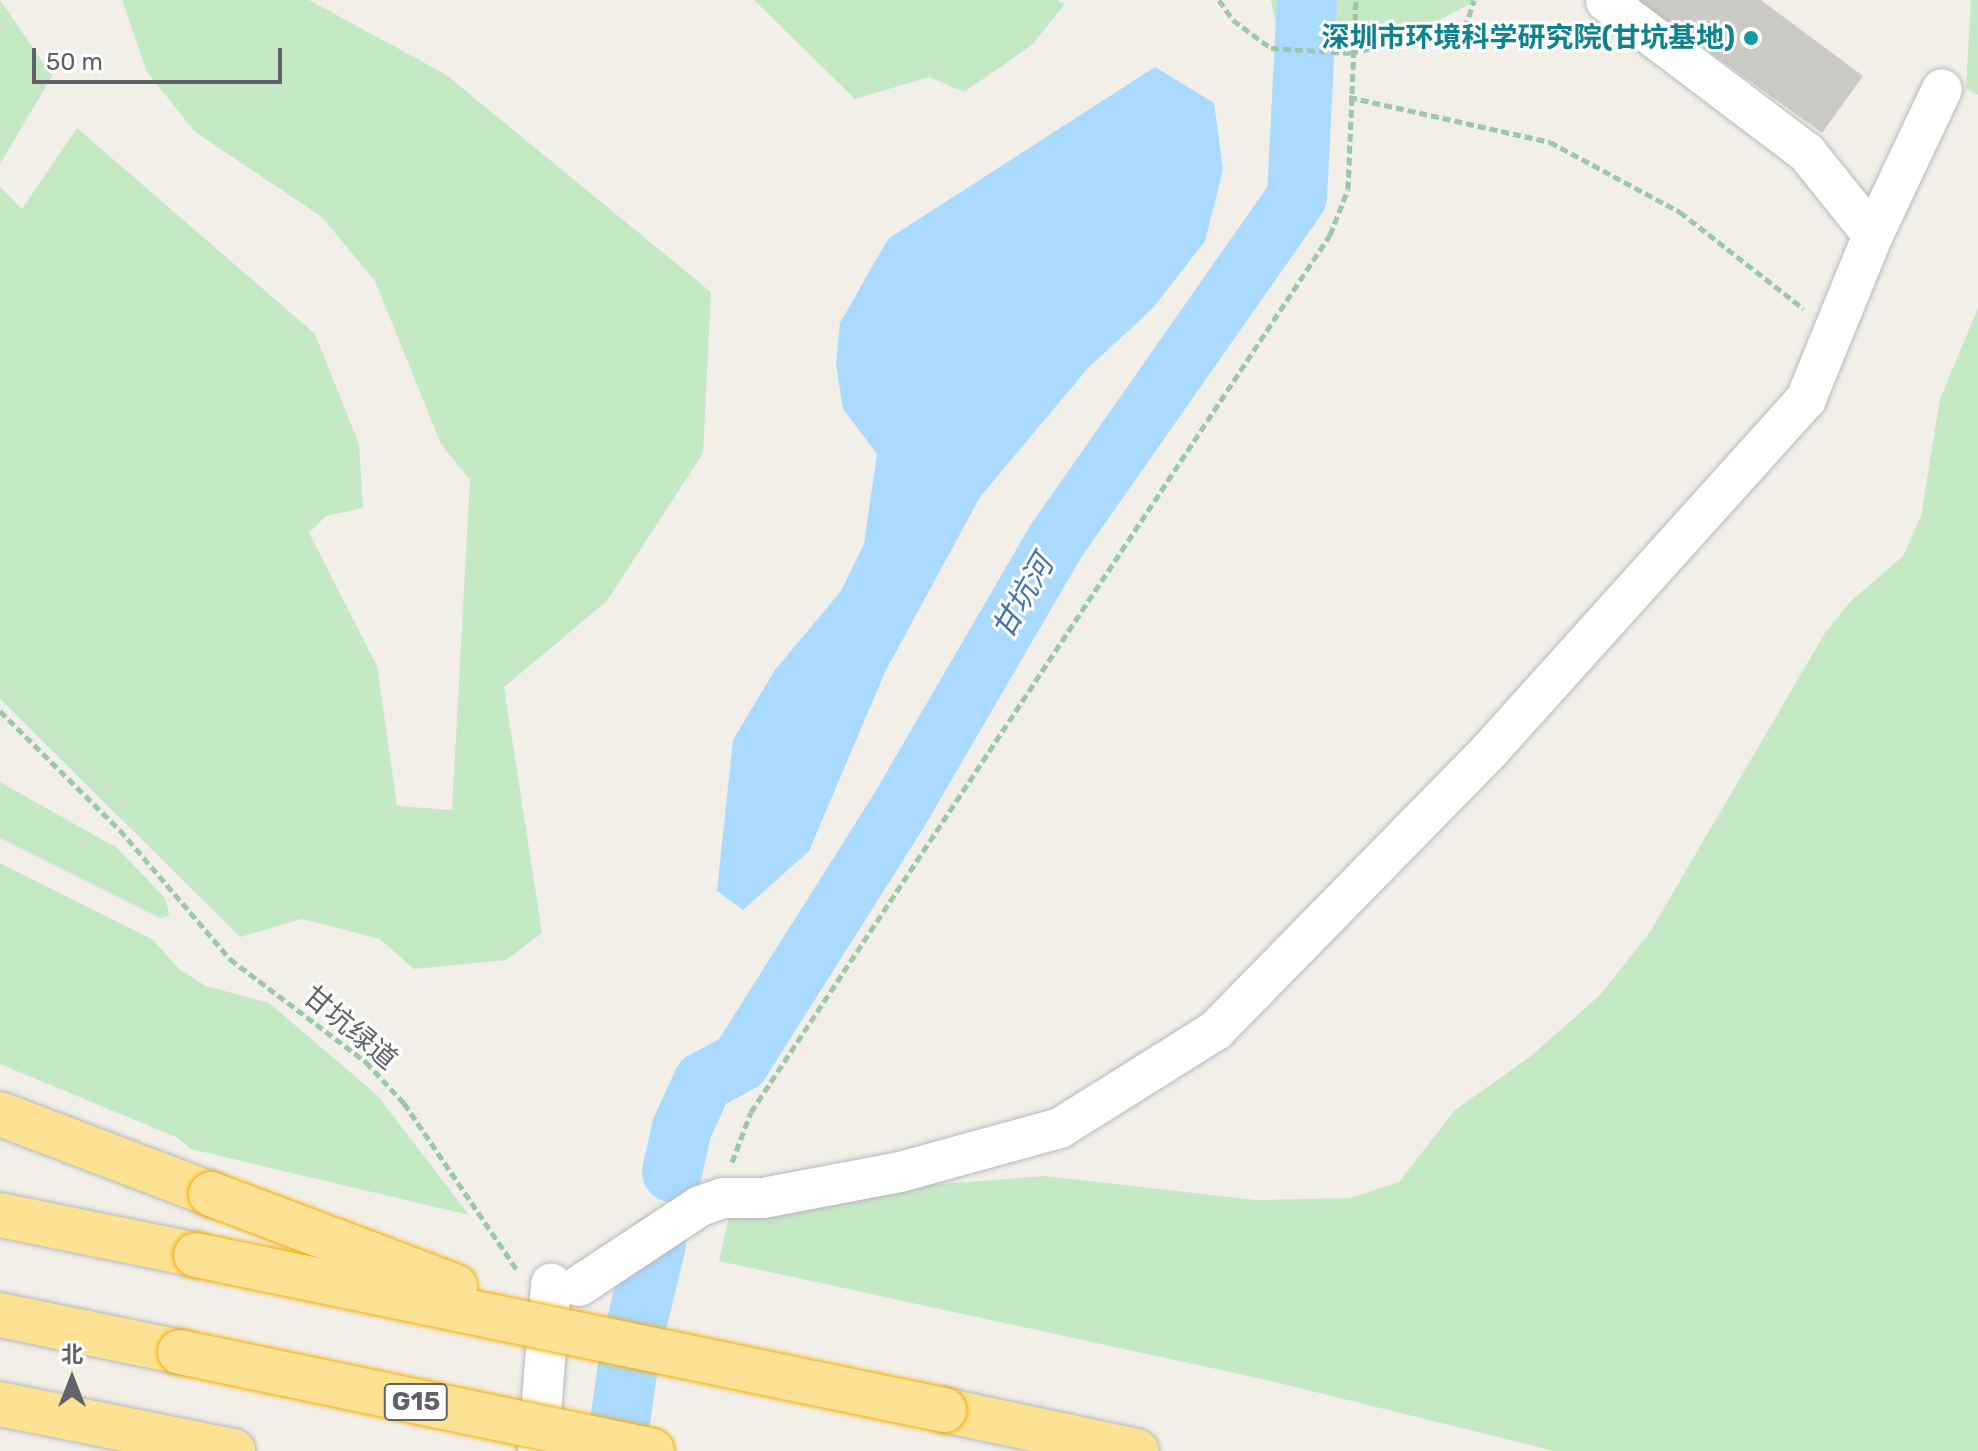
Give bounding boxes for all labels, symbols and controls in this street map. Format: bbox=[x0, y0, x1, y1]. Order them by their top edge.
place label: 深圳市环境科学研究院(甘坑基地) bbox=[1321, 21, 1735, 55]
marker: 深圳市环境科学研究院(甘坑基地) bbox=[1742, 29, 1760, 47]
scale bar bbox=[36, 32, 286, 82]
text: 50 m bbox=[46, 48, 103, 76]
water label: 甘坑河 bbox=[985, 549, 1061, 645]
street label: 甘坑绿道 bbox=[296, 979, 404, 1077]
north arrow bbox=[32, 1339, 112, 1419]
text: 北 bbox=[61, 1341, 83, 1368]
road number: G15 bbox=[382, 1380, 450, 1424]

